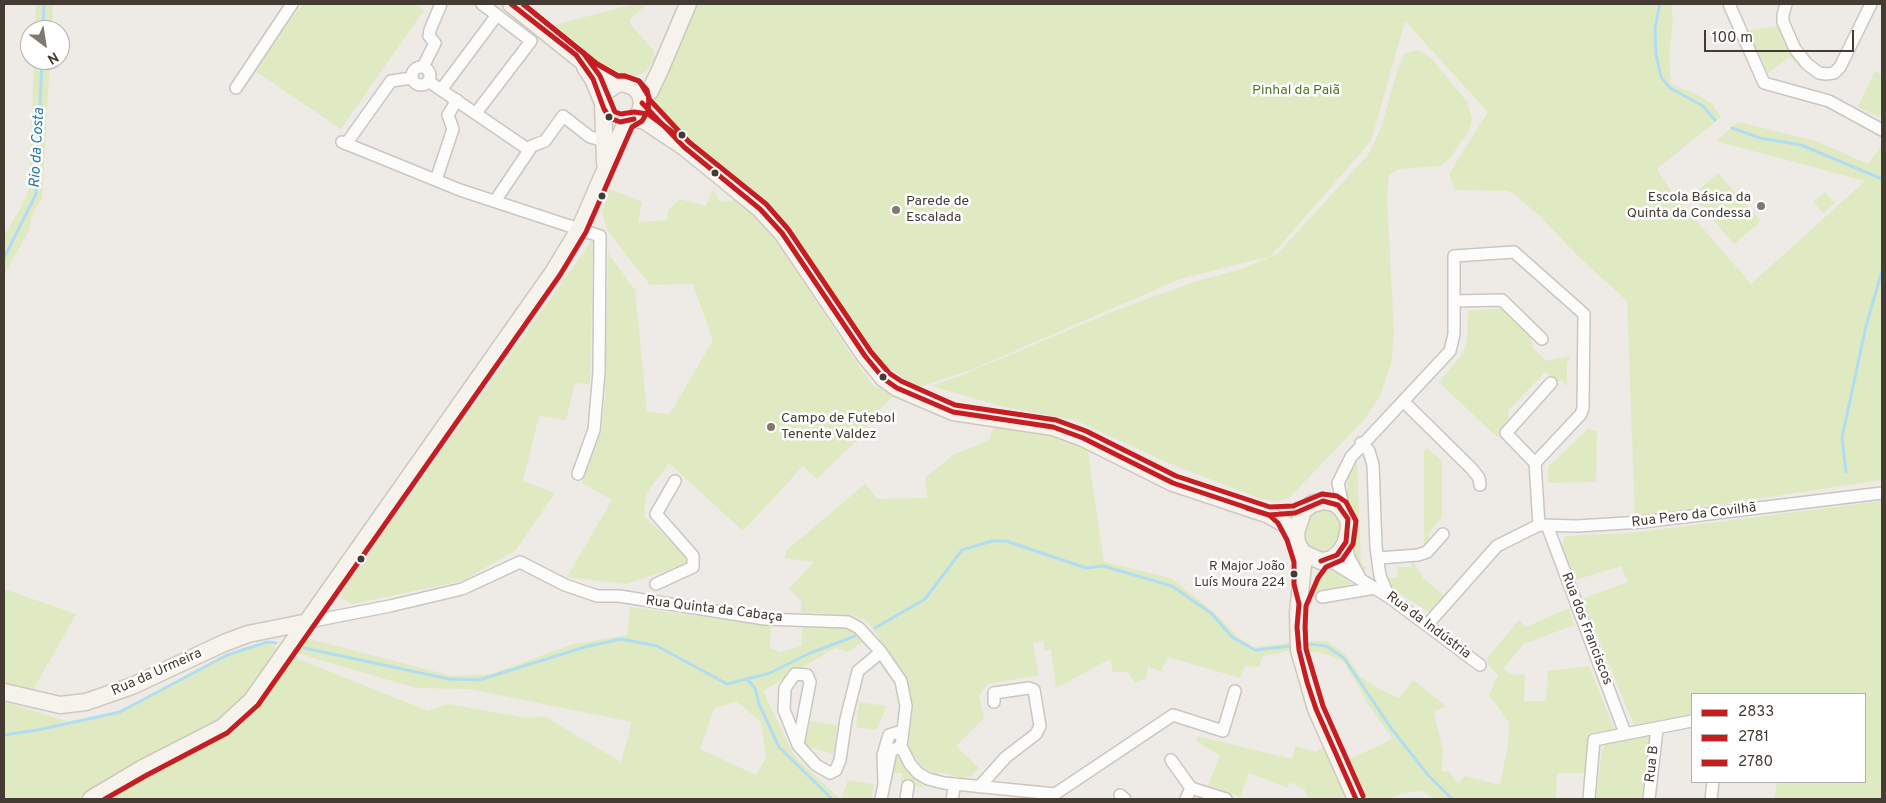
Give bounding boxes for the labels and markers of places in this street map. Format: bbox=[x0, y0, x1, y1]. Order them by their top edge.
unlabelled marker bbox=[604, 112, 614, 122]
unlabelled marker bbox=[677, 130, 687, 140]
unlabelled marker bbox=[710, 168, 720, 178]
place label: Escola Básica da Quinta da Condessa bbox=[1627, 190, 1751, 222]
unlabelled marker bbox=[597, 191, 607, 201]
place label: Parede de Escalada bbox=[906, 194, 969, 226]
marker: Escola Básica da Quinta da Condessa bbox=[1755, 200, 1767, 212]
marker: Parede de Escalada bbox=[890, 204, 902, 216]
unlabelled marker bbox=[878, 372, 888, 382]
place label: Campo de Futebol Tenente Valdez bbox=[781, 411, 895, 444]
marker: Campo de Futebol Tenente Valdez bbox=[765, 421, 777, 433]
unlabelled marker bbox=[356, 554, 366, 564]
place label: R Major João Luís Moura 224 bbox=[1194, 559, 1285, 590]
marker: R Major João Luís Moura 224 bbox=[1289, 569, 1299, 579]

